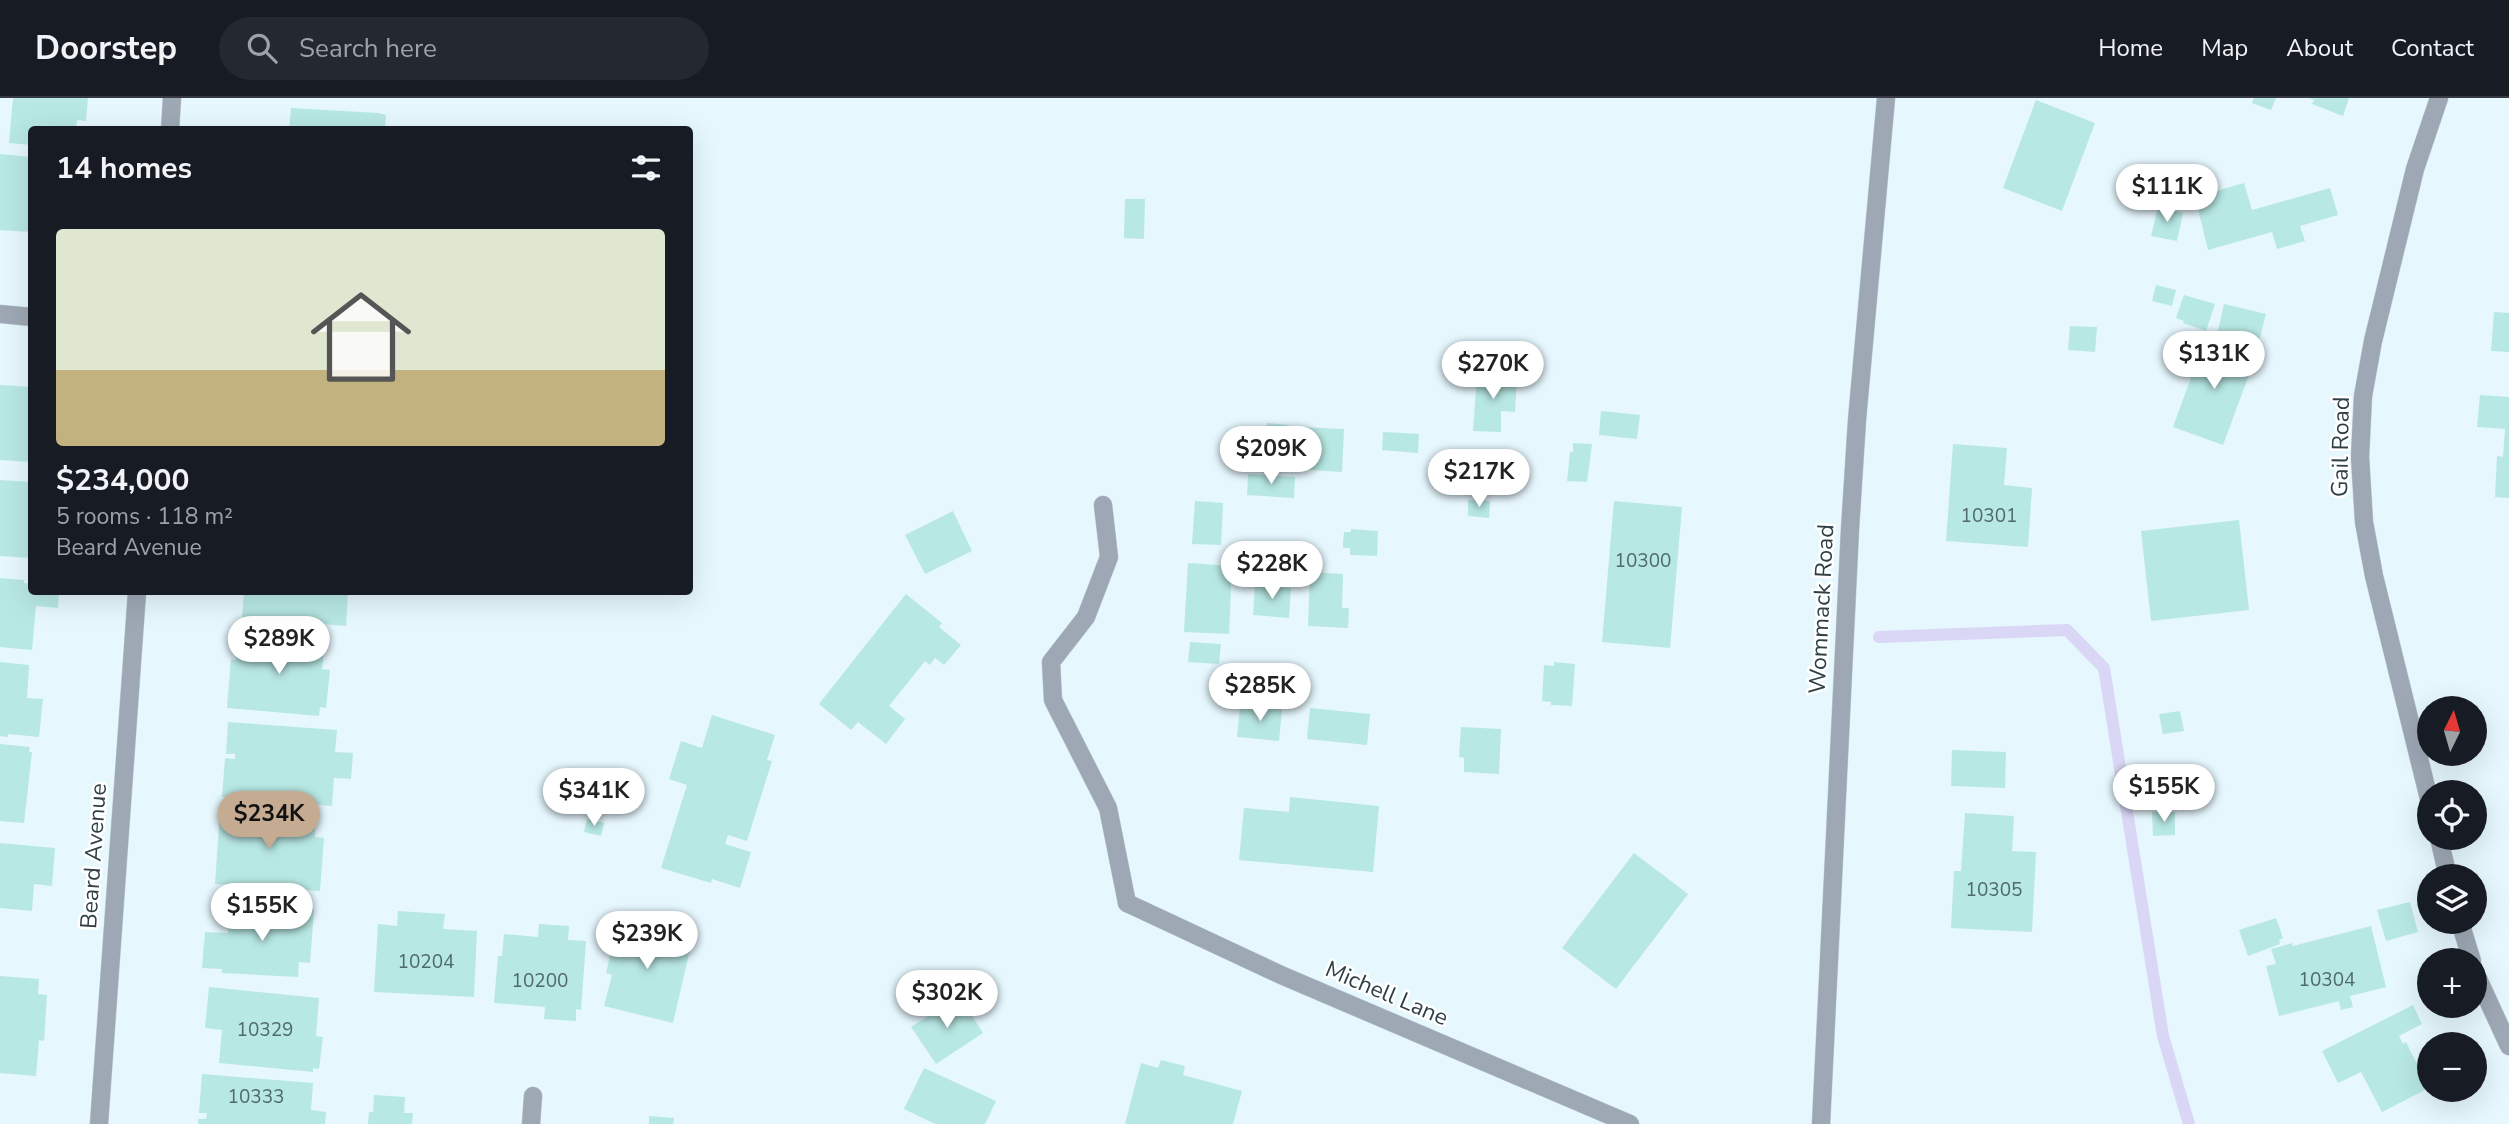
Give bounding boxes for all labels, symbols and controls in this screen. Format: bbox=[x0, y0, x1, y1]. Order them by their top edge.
search box bbox=[219, 17, 709, 80]
text: Doorstep bbox=[35, 26, 177, 71]
icon: search bbox=[243, 29, 281, 67]
text: Search here bbox=[299, 31, 437, 66]
text: Home bbox=[2098, 32, 2163, 64]
text: Map bbox=[2201, 32, 2248, 64]
text: About bbox=[2286, 32, 2353, 64]
text: Contact bbox=[2391, 32, 2474, 64]
text: 14 homes bbox=[56, 148, 192, 189]
icon: filters bbox=[627, 149, 665, 187]
pin: $111K bbox=[2118, 164, 2216, 224]
text: $111K bbox=[2132, 171, 2202, 202]
icon: home bbox=[298, 274, 424, 400]
pin: $131K bbox=[2165, 331, 2263, 391]
text: $131K bbox=[2179, 338, 2249, 369]
pin: $270K bbox=[1444, 342, 1542, 401]
text: $270K bbox=[1458, 348, 1528, 379]
street label: Gail Road bbox=[2324, 397, 2357, 498]
pin: $209K bbox=[1222, 426, 1320, 486]
text: $209K bbox=[1236, 433, 1306, 464]
pin: $217K bbox=[1430, 450, 1528, 509]
text: $217K bbox=[1444, 456, 1514, 487]
text: $234,000 bbox=[56, 460, 189, 501]
text: 5 rooms · 118 m² bbox=[56, 501, 233, 532]
house number: 10301 bbox=[1960, 503, 2018, 529]
street label: Wommack Road bbox=[1802, 523, 1841, 695]
text: Beard Avenue bbox=[56, 532, 202, 563]
pin: $228K bbox=[1223, 542, 1321, 601]
text: $228K bbox=[1237, 548, 1307, 579]
house number: 10300 bbox=[1614, 548, 1672, 574]
pin: $289K bbox=[230, 616, 328, 676]
text: $289K bbox=[244, 623, 314, 654]
pin: $285K bbox=[1211, 664, 1309, 723]
text: $285K bbox=[1225, 670, 1295, 701]
north arrow bbox=[2417, 696, 2487, 766]
map controls bbox=[2417, 696, 2487, 1102]
pin: $155K bbox=[2115, 764, 2213, 824]
pin: $341K bbox=[545, 768, 643, 828]
text: $155K bbox=[2129, 771, 2199, 802]
text: $341K bbox=[559, 775, 629, 806]
button: locate bbox=[2417, 780, 2487, 850]
street label: Beard Avenue bbox=[73, 782, 114, 930]
pin: $234K bbox=[220, 792, 318, 851]
text: $234K bbox=[234, 798, 304, 829]
button: layers bbox=[2417, 864, 2487, 934]
house number: 10305 bbox=[1965, 877, 2023, 903]
pin: $155K bbox=[213, 884, 311, 943]
text: $155K bbox=[227, 890, 297, 921]
pin: $239K bbox=[598, 912, 696, 971]
text: $239K bbox=[612, 918, 682, 949]
button: + bbox=[2417, 948, 2487, 1018]
house number: 10204 bbox=[397, 949, 455, 975]
street label: Michell Lane bbox=[1321, 954, 1453, 1033]
house number: 10304 bbox=[2298, 967, 2356, 993]
house number: 10200 bbox=[511, 968, 569, 994]
pin: $302K bbox=[898, 970, 996, 1030]
text: $302K bbox=[912, 977, 982, 1008]
house number: 10329 bbox=[236, 1017, 294, 1043]
button: − bbox=[2417, 1032, 2487, 1102]
house number: 10333 bbox=[227, 1084, 285, 1110]

